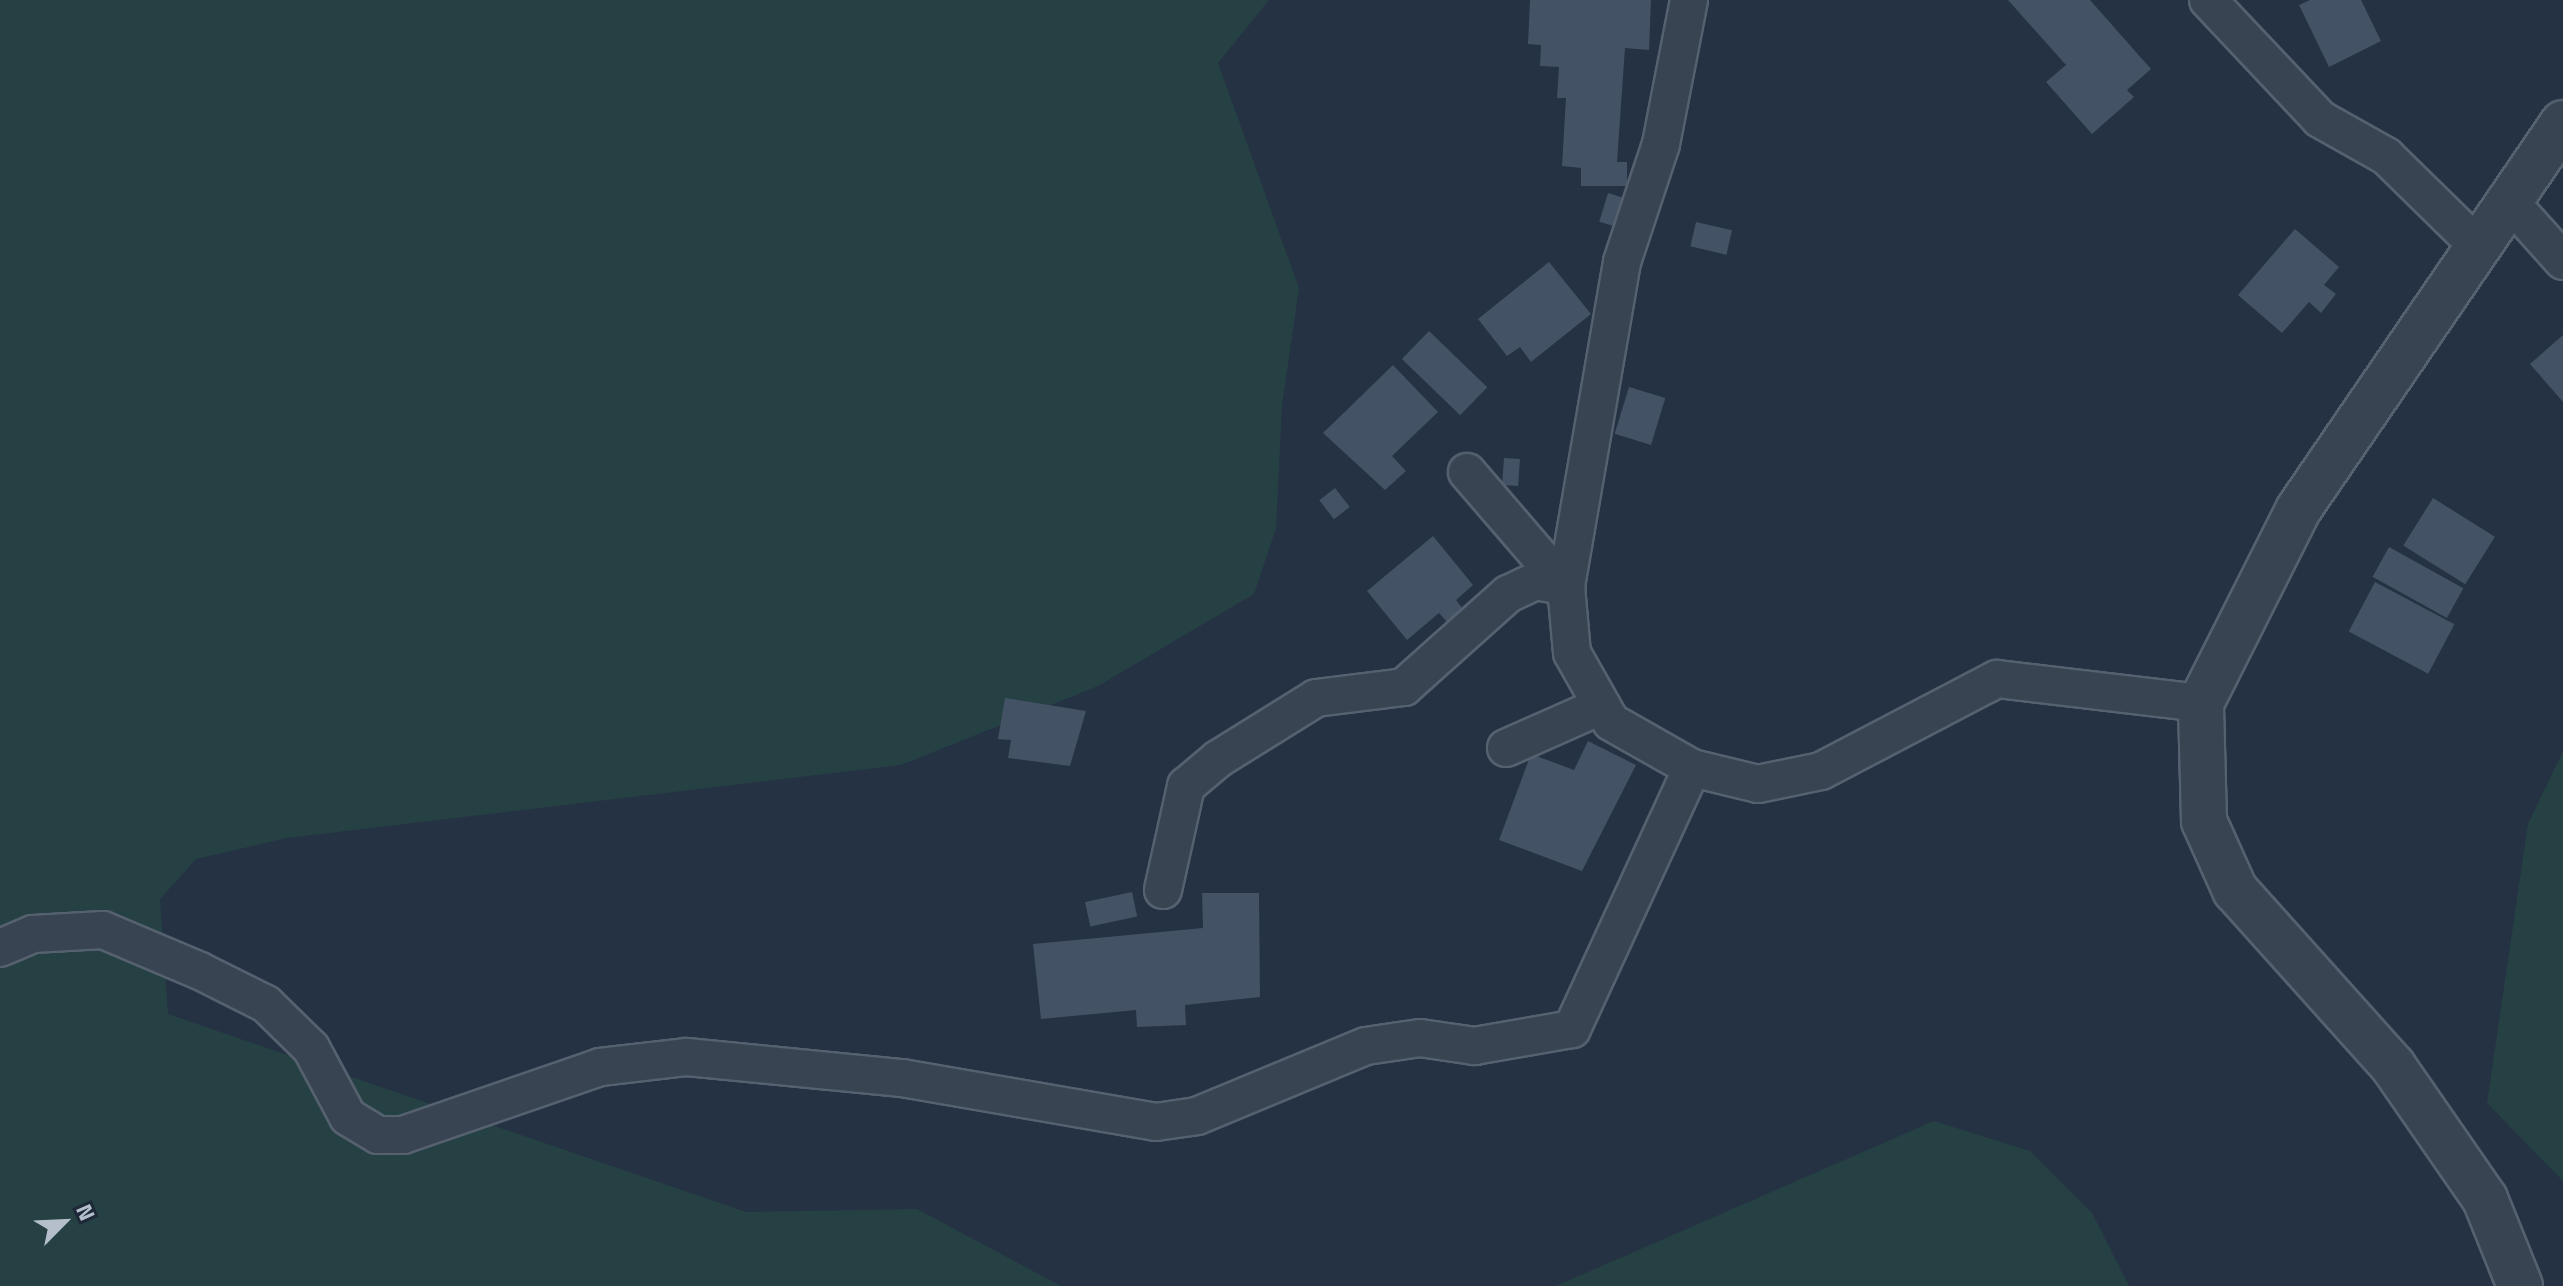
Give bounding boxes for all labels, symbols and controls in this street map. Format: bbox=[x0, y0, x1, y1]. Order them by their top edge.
north arrow bbox=[24, 1182, 104, 1262]
text: N bbox=[67, 1198, 105, 1226]

